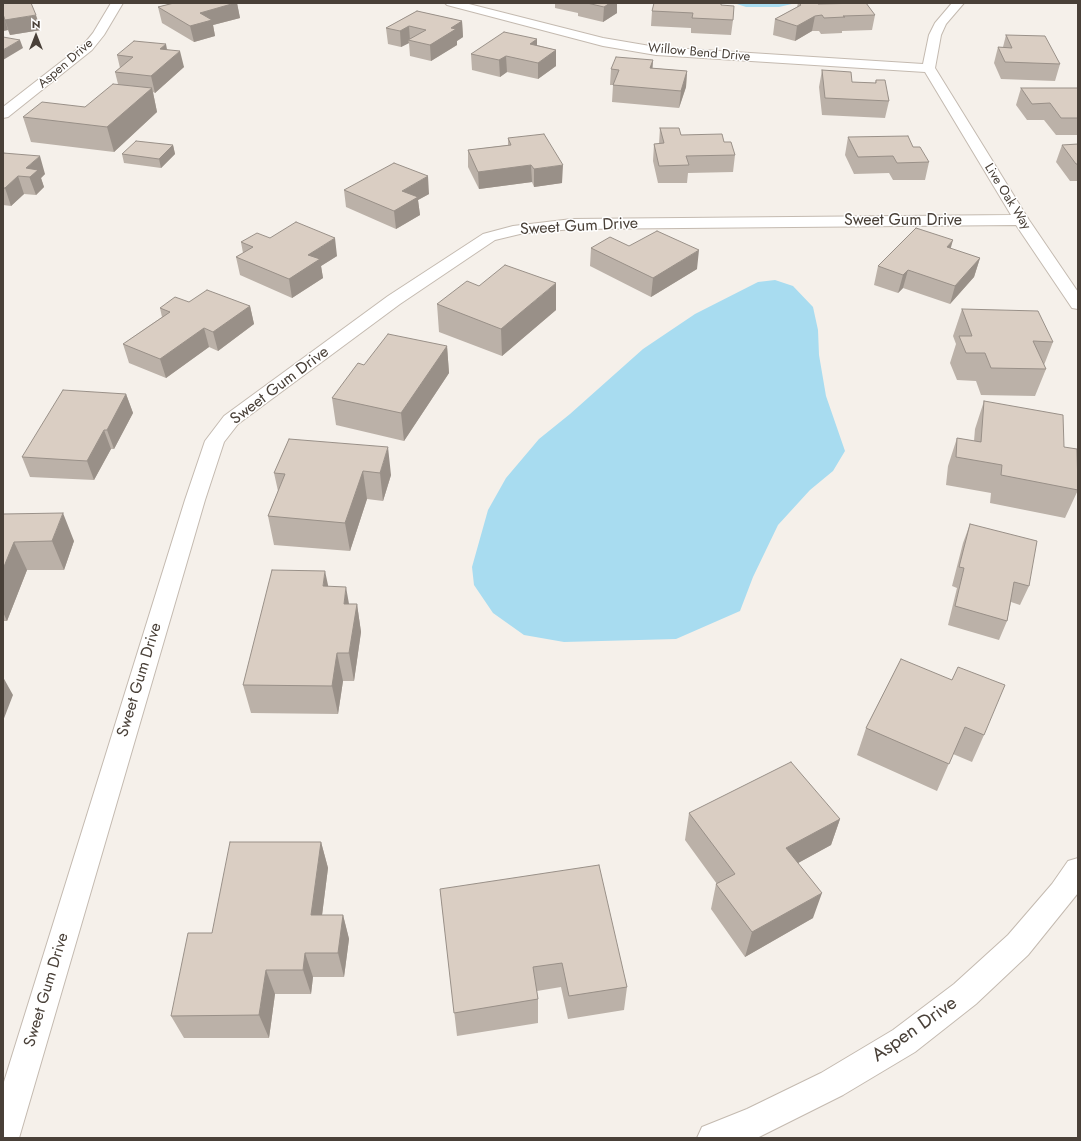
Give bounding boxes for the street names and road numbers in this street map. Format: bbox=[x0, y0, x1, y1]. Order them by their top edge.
street label: Aspen Drive bbox=[35, 36, 97, 92]
street label: Willow Bend Drive bbox=[647, 41, 751, 65]
street label: Live Oak Way bbox=[981, 161, 1033, 233]
street label: Sweet Gum Drive bbox=[844, 211, 962, 231]
street label: Sweet Gum Drive bbox=[519, 214, 639, 240]
street label: Sweet Gum Drive bbox=[227, 343, 333, 429]
street label: Sweet Gum Drive bbox=[114, 621, 166, 739]
street label: Sweet Gum Drive bbox=[21, 931, 73, 1049]
street label: Aspen Drive bbox=[868, 992, 962, 1068]

